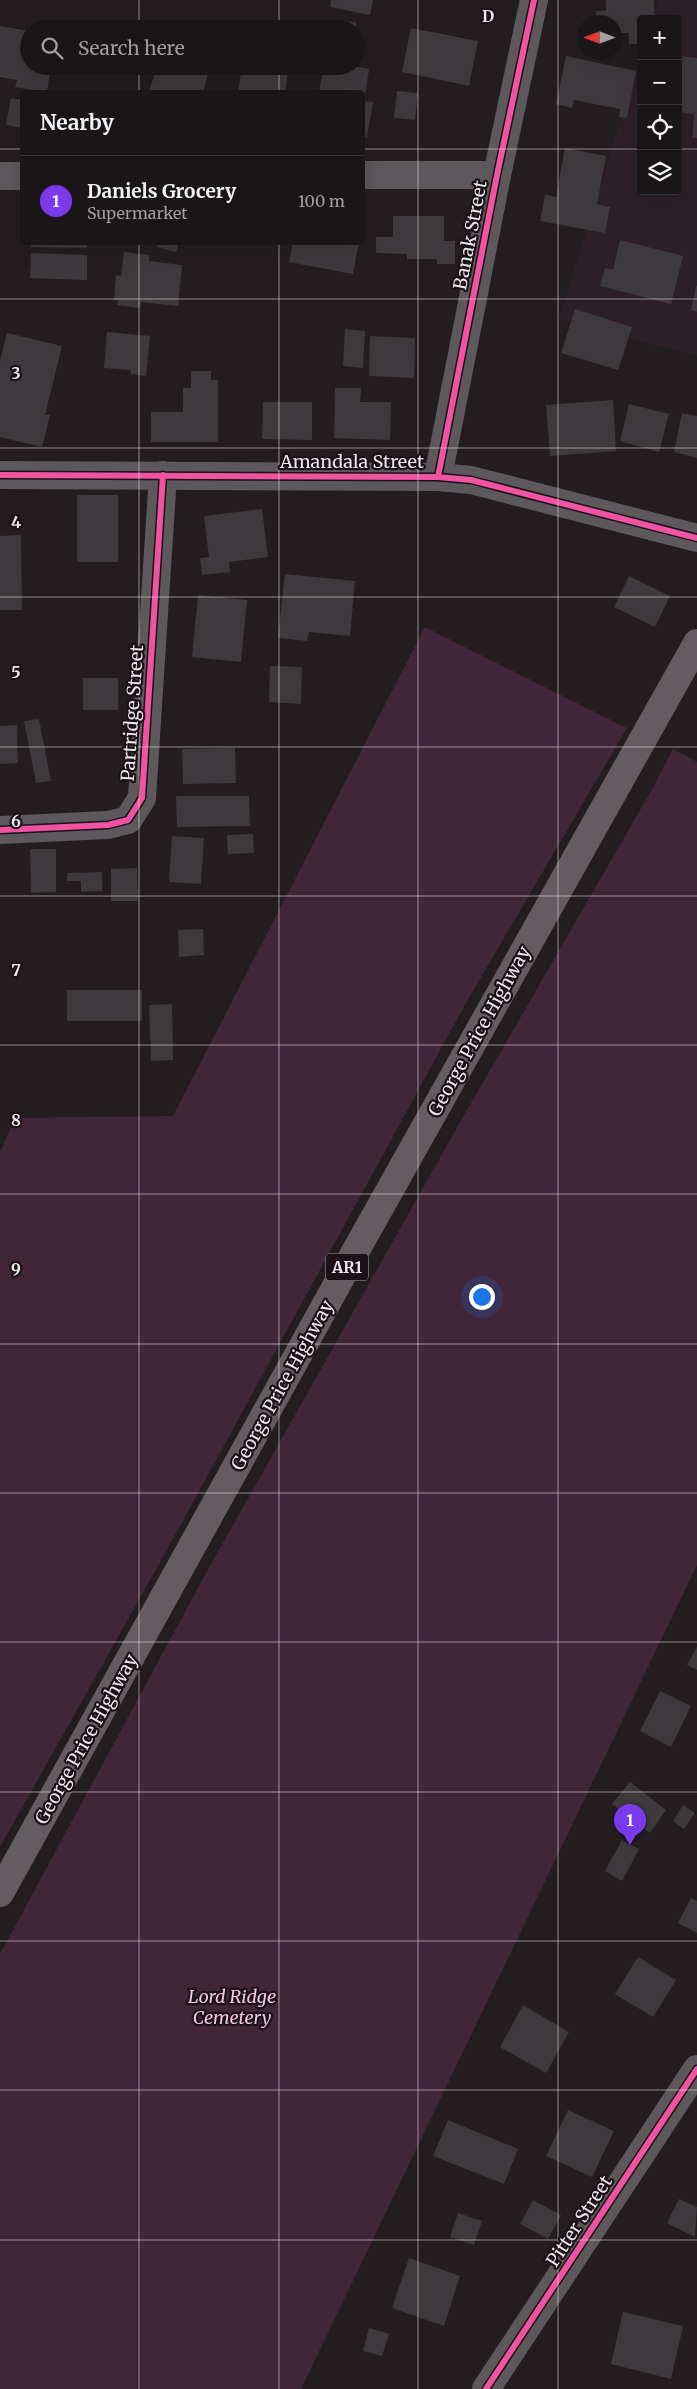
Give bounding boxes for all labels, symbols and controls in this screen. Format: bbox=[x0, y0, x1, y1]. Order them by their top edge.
text: D bbox=[482, 6, 494, 26]
north arrow bbox=[577, 15, 622, 60]
map controls bbox=[637, 15, 682, 195]
button: + bbox=[637, 15, 682, 60]
search box bbox=[20, 20, 365, 75]
icon: search bbox=[38, 34, 66, 62]
text: Search here bbox=[78, 36, 185, 60]
button: − bbox=[637, 60, 682, 105]
button: locate bbox=[637, 105, 682, 150]
text: Nearby bbox=[40, 109, 114, 136]
button: layers bbox=[637, 150, 682, 195]
street label: Banak Street bbox=[448, 178, 492, 292]
text: Daniels Grocery bbox=[87, 179, 236, 203]
text: 1 bbox=[52, 191, 60, 211]
text: 100 m bbox=[298, 191, 345, 211]
text: Supermarket bbox=[87, 203, 188, 223]
text: 3 bbox=[11, 363, 21, 383]
street label: Amandala Street bbox=[279, 450, 424, 473]
text: 4 bbox=[11, 512, 21, 532]
street label: Partridge Street bbox=[116, 644, 148, 782]
text: 5 bbox=[11, 662, 21, 682]
text: 6 bbox=[11, 811, 21, 831]
street label: George Price Highway bbox=[423, 941, 536, 1120]
text: 7 bbox=[11, 960, 21, 980]
text: 8 bbox=[11, 1110, 21, 1130]
road number: AR1 bbox=[326, 1254, 368, 1280]
text: 9 bbox=[11, 1259, 21, 1279]
your location bbox=[469, 1284, 495, 1310]
street label: George Price Highway bbox=[226, 1295, 339, 1474]
street label: George Price Highway bbox=[30, 1649, 143, 1828]
pin: 1 bbox=[614, 1804, 646, 1845]
park label: Lord Ridge Cemetery bbox=[188, 1985, 276, 2029]
street label: Pitter Street bbox=[541, 2171, 617, 2271]

